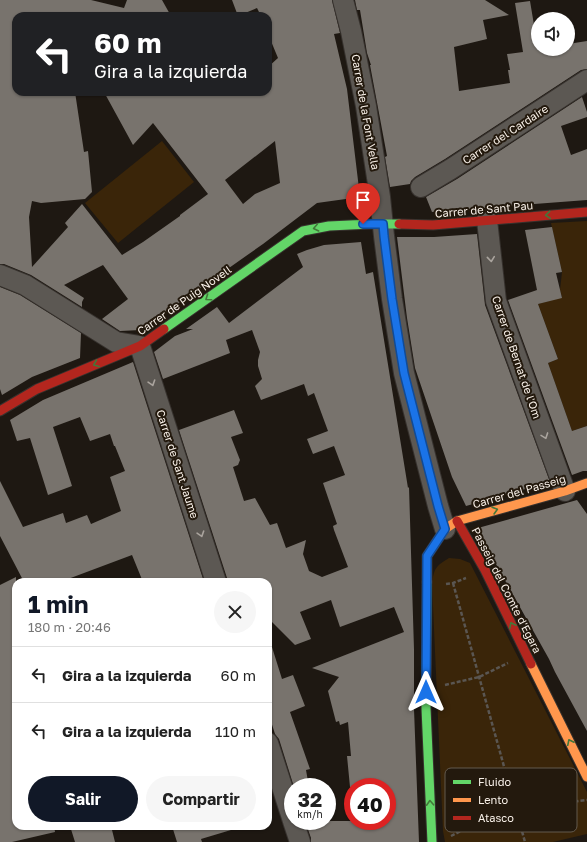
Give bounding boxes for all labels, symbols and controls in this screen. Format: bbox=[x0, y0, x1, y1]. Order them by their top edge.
map controls bbox=[531, 12, 575, 56]
button: sound bbox=[531, 12, 575, 56]
text: 60 m bbox=[94, 26, 161, 59]
icon: left bbox=[28, 28, 80, 80]
street label: Carrer de la Font Vella bbox=[349, 53, 383, 171]
text: Gira a la izquierda bbox=[94, 60, 247, 82]
street label: Carrer del Cardaire bbox=[460, 101, 550, 167]
pin bbox=[346, 183, 380, 224]
icon: arrive bbox=[352, 189, 374, 211]
street label: Carrer de Sant Pau bbox=[434, 198, 534, 220]
one-way arrow bbox=[545, 211, 551, 220]
one-way arrow bbox=[313, 224, 319, 232]
one-way arrow bbox=[486, 256, 495, 262]
street label: Carrer de Puig Novell bbox=[134, 262, 234, 337]
one-way arrow bbox=[205, 294, 212, 301]
street label: Carrer de Bernat de l'Om bbox=[490, 294, 544, 420]
one-way arrow bbox=[93, 359, 101, 367]
one-way arrow bbox=[147, 380, 156, 387]
street label: Carrer de Sant Jaume bbox=[154, 408, 202, 520]
one-way arrow bbox=[540, 433, 548, 440]
street label: Carrer del Passeig bbox=[471, 472, 567, 510]
one-way arrow bbox=[491, 506, 498, 515]
street label: Passeig del Comte d'Egara bbox=[470, 525, 544, 655]
one-way arrow bbox=[196, 530, 204, 537]
text: 1 min bbox=[28, 589, 88, 618]
button: close bbox=[214, 591, 256, 633]
text: 180 m · 20:46 bbox=[28, 619, 111, 635]
one-way arrow bbox=[509, 622, 517, 629]
icon: left bbox=[28, 664, 50, 686]
text: Gira a la izquierda bbox=[62, 666, 192, 684]
text: 60 m bbox=[221, 666, 256, 684]
position arrow bbox=[405, 671, 447, 713]
icon: left bbox=[28, 720, 50, 742]
text: Gira a la izquierda bbox=[62, 722, 192, 740]
text: 110 m bbox=[215, 722, 256, 740]
one-way arrow bbox=[567, 738, 575, 746]
legend bbox=[445, 768, 577, 832]
text: Fluido bbox=[478, 775, 511, 788]
button: Salir bbox=[28, 776, 138, 822]
button: Compartir bbox=[146, 776, 256, 822]
speed limit sign: 40 bbox=[344, 778, 396, 830]
text: 32 bbox=[298, 787, 322, 811]
text: Lento bbox=[478, 793, 509, 806]
one-way arrow bbox=[426, 800, 435, 806]
text: km/h bbox=[297, 808, 323, 820]
text: Atasco bbox=[478, 811, 514, 824]

